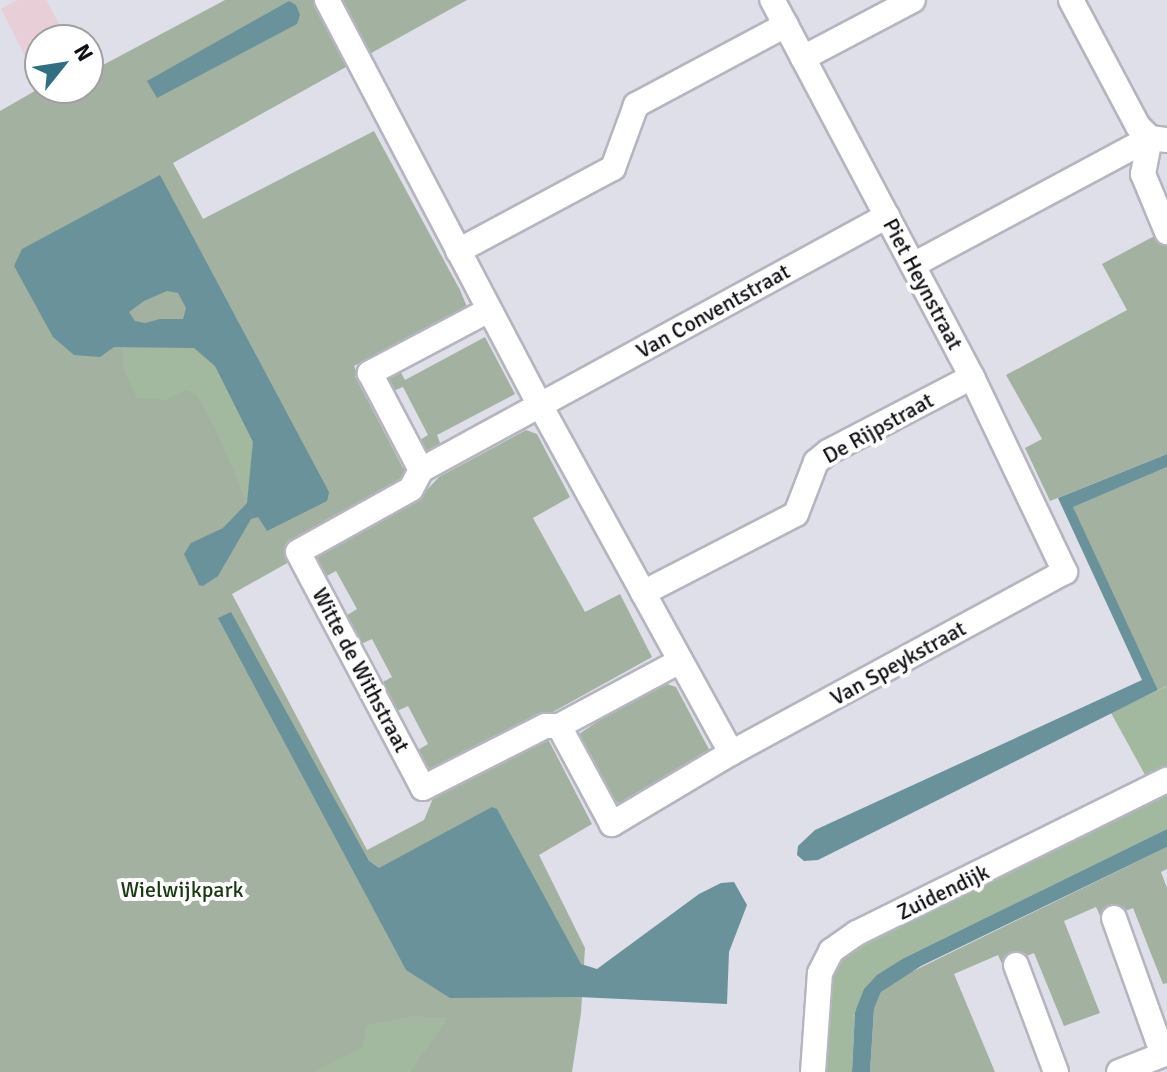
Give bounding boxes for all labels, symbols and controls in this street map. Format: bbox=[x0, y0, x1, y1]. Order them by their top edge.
north arrow bbox=[24, 24, 104, 104]
text: N bbox=[68, 39, 99, 66]
street label: Piet Heynstraat bbox=[877, 214, 969, 354]
street label: Van Conventstraat bbox=[632, 258, 794, 364]
street label: De Rijpstraat bbox=[818, 387, 938, 469]
street label: Witte de Withstraat bbox=[307, 583, 415, 757]
street label: Van Speykstraat bbox=[826, 615, 970, 711]
street label: Zuidendijk bbox=[893, 858, 993, 926]
park label: Wielwijkpark bbox=[120, 877, 244, 903]

